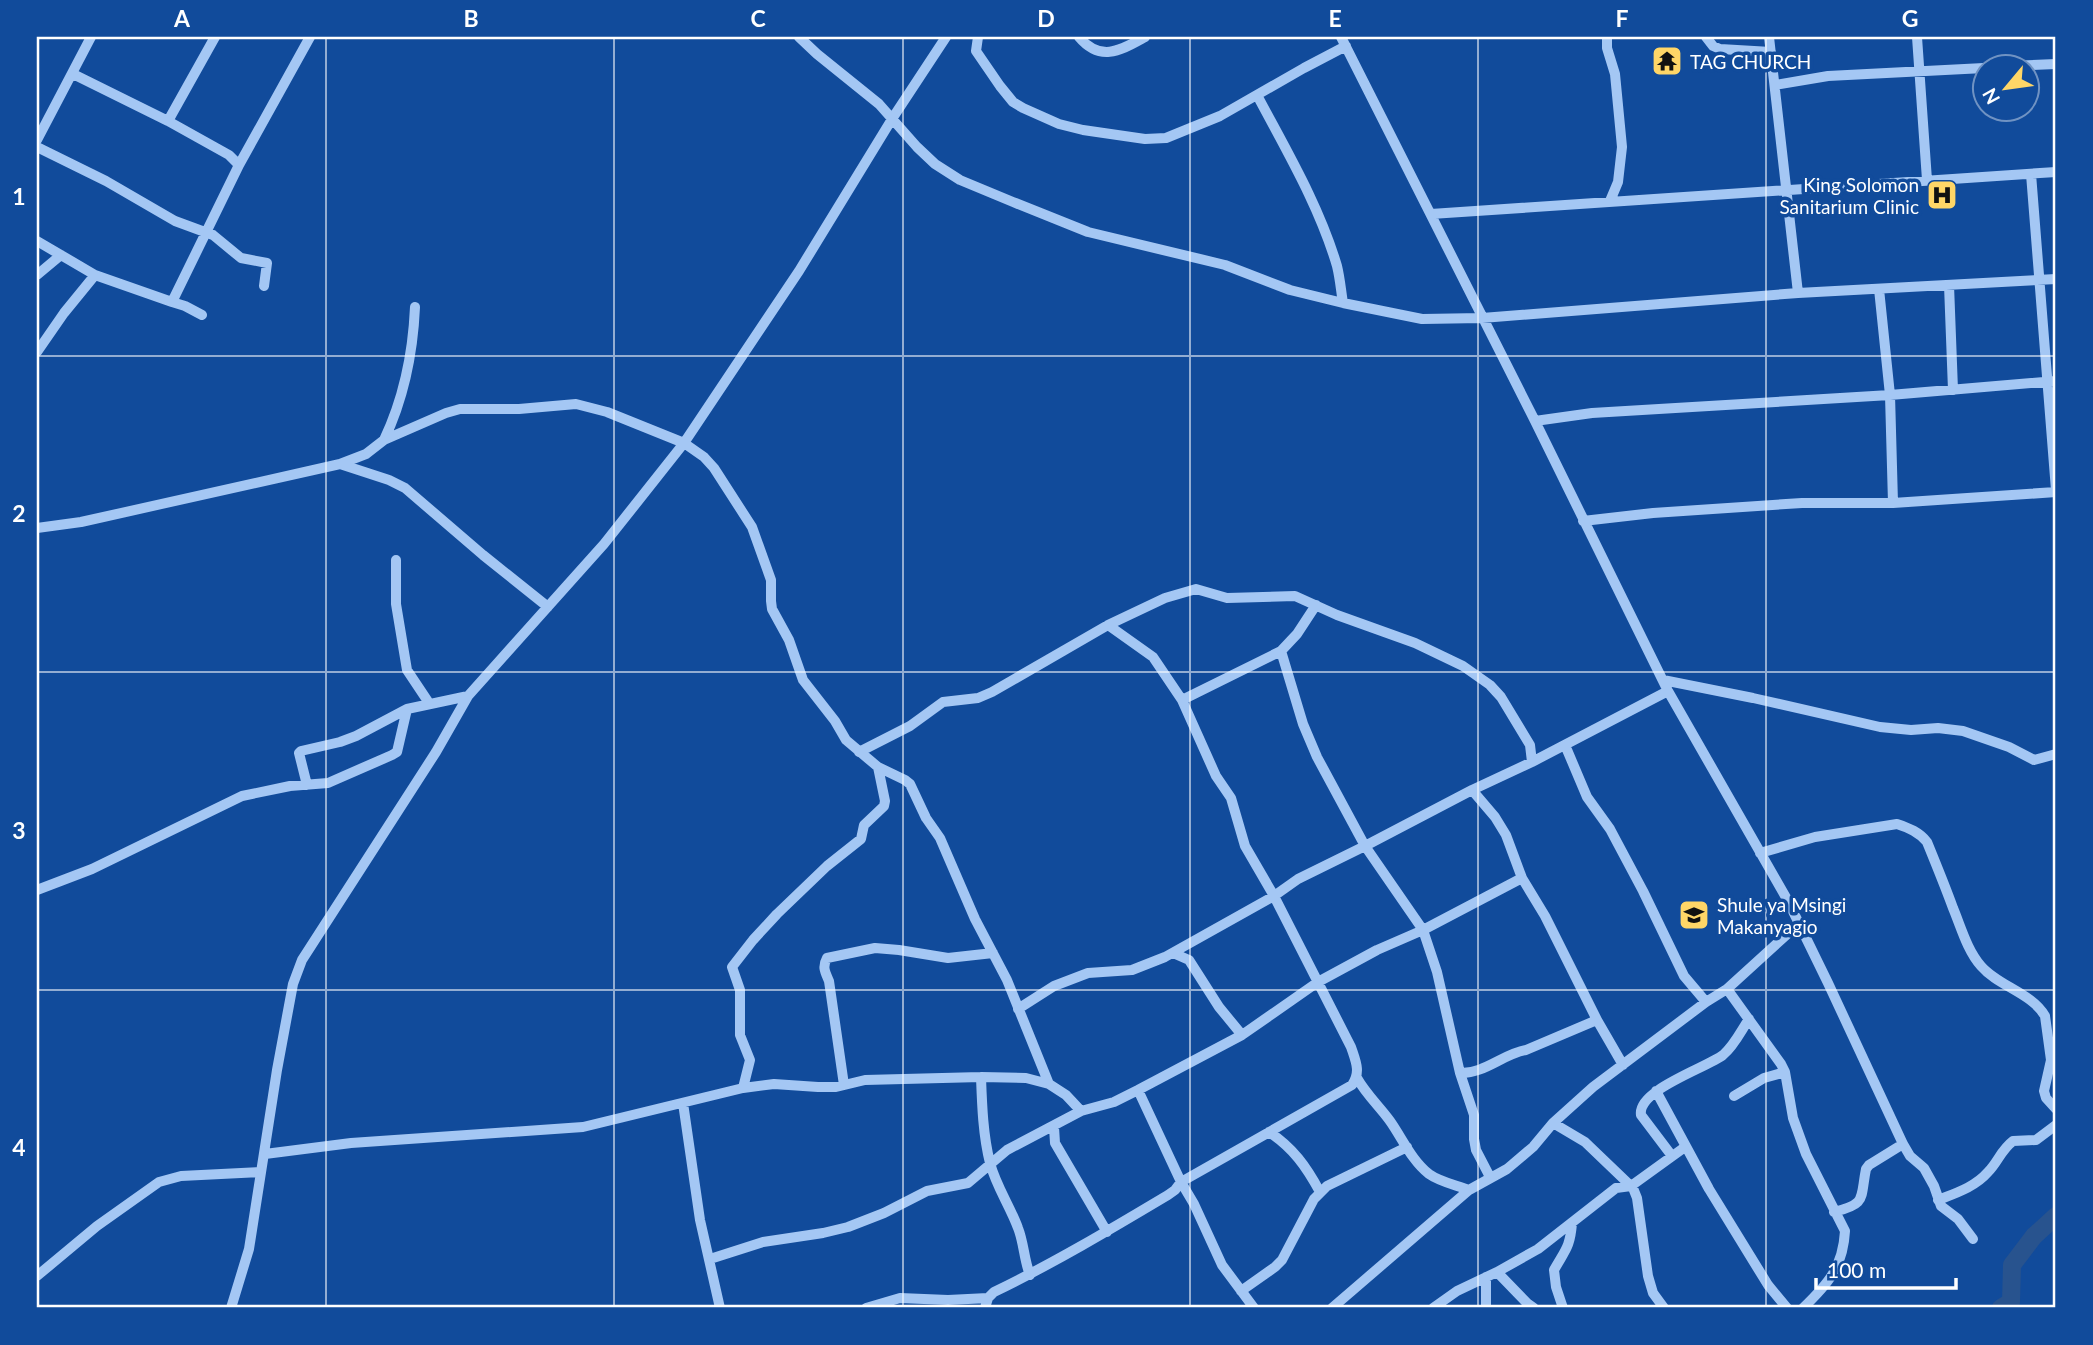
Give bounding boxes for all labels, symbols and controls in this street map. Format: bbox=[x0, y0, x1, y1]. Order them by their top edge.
text: A bbox=[173, 4, 191, 32]
text: B bbox=[463, 4, 479, 32]
text: C bbox=[750, 4, 766, 32]
text: D bbox=[1037, 4, 1055, 32]
text: E bbox=[1328, 4, 1342, 32]
text: F bbox=[1615, 4, 1629, 32]
text: G bbox=[1902, 4, 1918, 32]
temple icon: TAG CHURCH bbox=[1650, 44, 1684, 78]
place label: TAG CHURCH bbox=[1690, 50, 1811, 73]
north arrow bbox=[1970, 52, 2040, 122]
text: N bbox=[1977, 85, 2004, 108]
place label: King Solomon Sanitarium Clinic bbox=[1779, 173, 1919, 218]
hospital icon: King Solomon Sanitarium Clinic bbox=[1925, 178, 1959, 212]
text: 1 bbox=[12, 182, 26, 210]
text: 2 bbox=[12, 499, 26, 527]
text: 3 bbox=[12, 816, 26, 844]
place label: Shule ya Msingi Makanyagio bbox=[1717, 893, 1846, 938]
school or university icon: Shule ya Msingi Makanyagio bbox=[1677, 898, 1711, 932]
text: 4 bbox=[12, 1133, 26, 1161]
scale bar bbox=[1816, 1247, 1956, 1291]
text: 100 m bbox=[1827, 1257, 1886, 1282]

